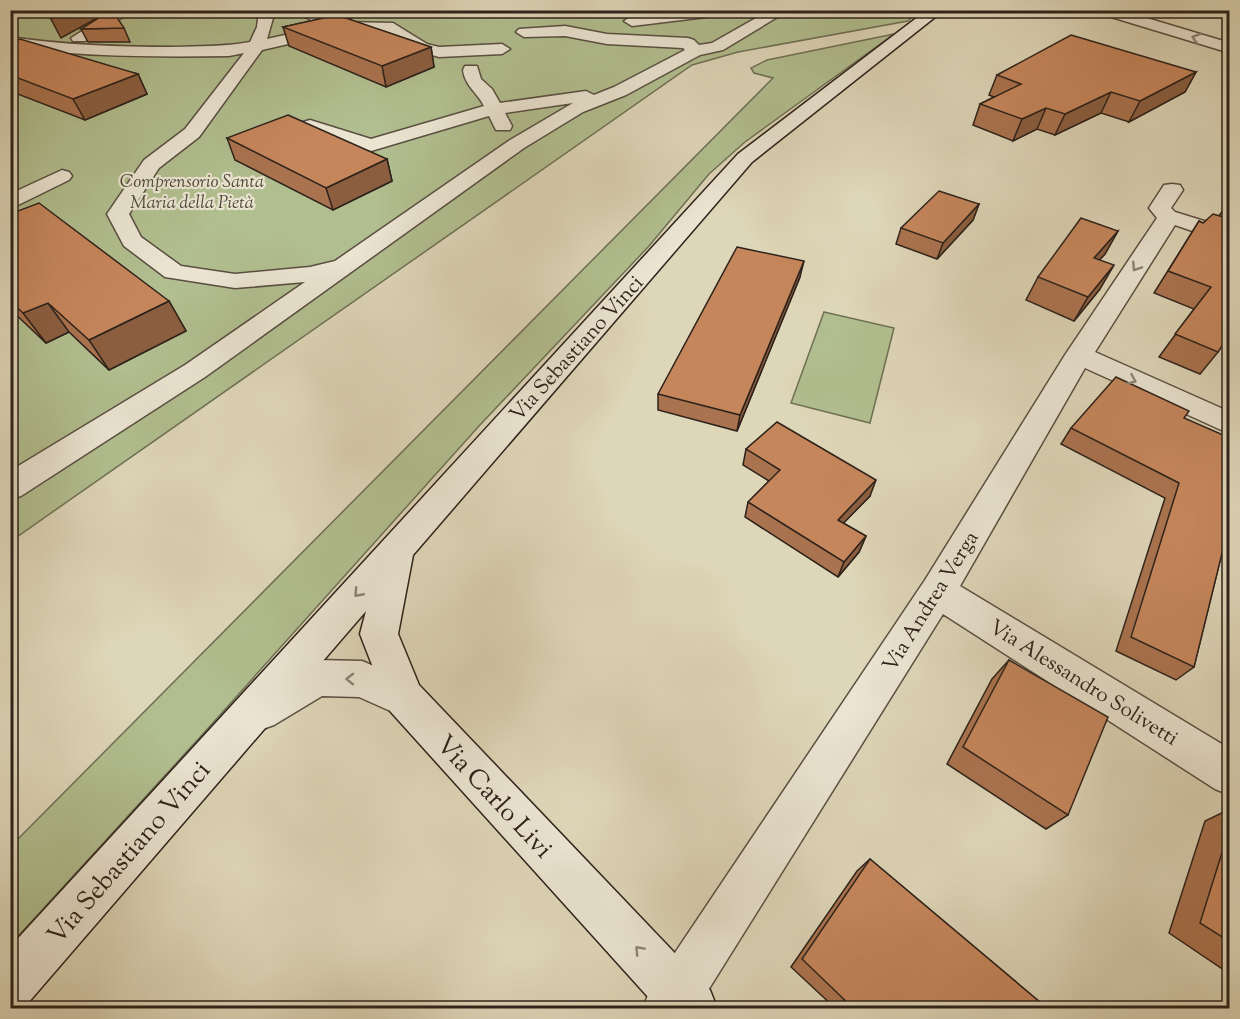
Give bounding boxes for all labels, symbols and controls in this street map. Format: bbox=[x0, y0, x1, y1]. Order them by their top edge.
one-way arrow bbox=[1191, 33, 1202, 45]
park label: Comprensorio Santa Maria della Pietà bbox=[120, 170, 264, 217]
one-way arrow bbox=[1133, 261, 1144, 272]
street label: Via Sebastiano Vinci bbox=[504, 270, 651, 429]
one-way arrow bbox=[1126, 372, 1137, 384]
street label: Via Andrea Verga bbox=[876, 526, 987, 678]
one-way arrow bbox=[354, 586, 365, 597]
street label: Via Alessandro Solivetti bbox=[982, 613, 1183, 754]
one-way arrow bbox=[345, 673, 354, 685]
street label: Via Carlo Livi bbox=[426, 728, 560, 868]
street label: Via Sebastiano Vinci bbox=[40, 754, 220, 953]
one-way arrow bbox=[635, 947, 646, 958]

